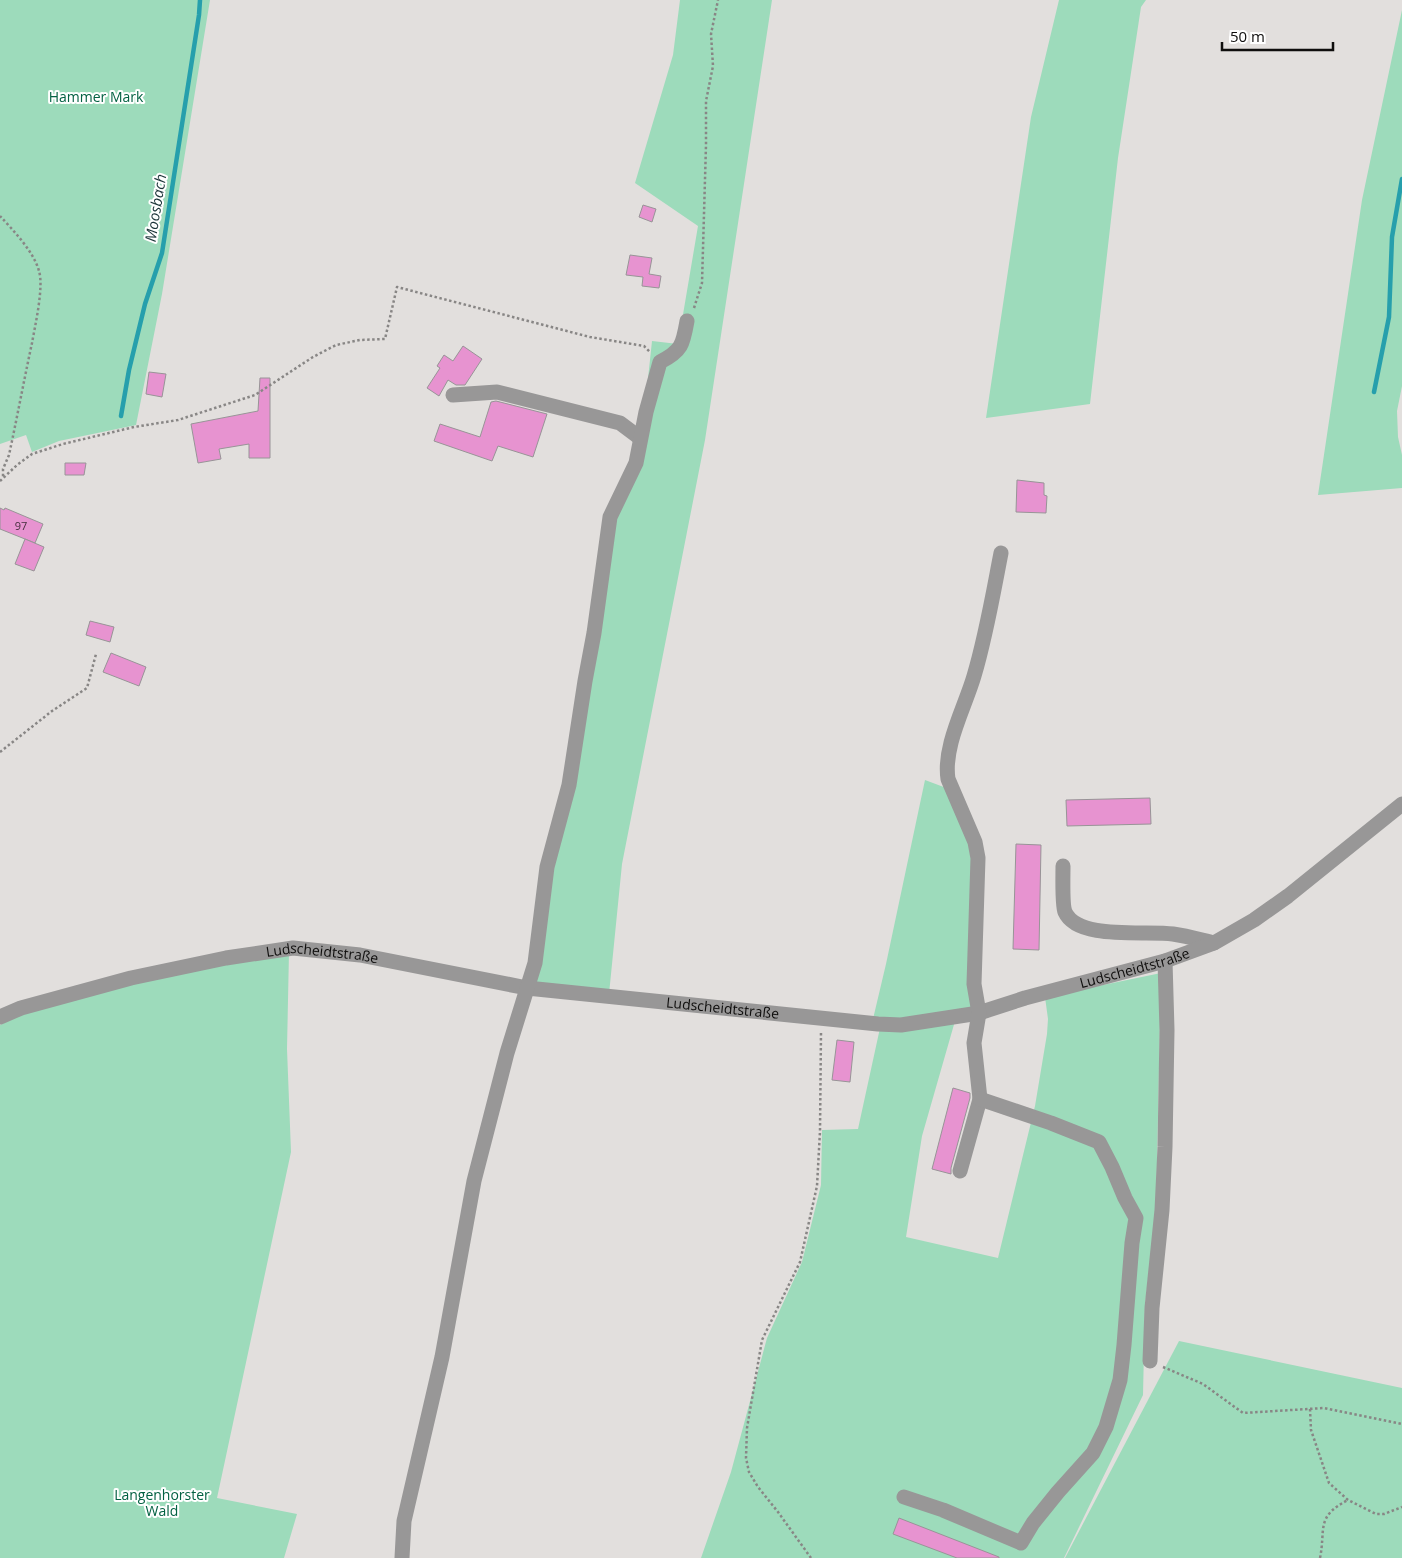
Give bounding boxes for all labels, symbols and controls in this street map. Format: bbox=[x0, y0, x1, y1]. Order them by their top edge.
scale bar bbox=[1222, 20, 1333, 52]
text: 50 m bbox=[1230, 26, 1265, 46]
park label: Hammer Mark bbox=[49, 87, 144, 106]
water label: Moosbach bbox=[140, 172, 170, 243]
house number: 97 bbox=[15, 518, 27, 533]
street label: Ludscheidtstraße bbox=[265, 938, 380, 967]
street label: Ludscheidtstraße bbox=[1077, 943, 1192, 992]
street label: Ludscheidtstraße bbox=[665, 992, 780, 1023]
park label: Langenhorster Wald bbox=[114, 1485, 210, 1520]

